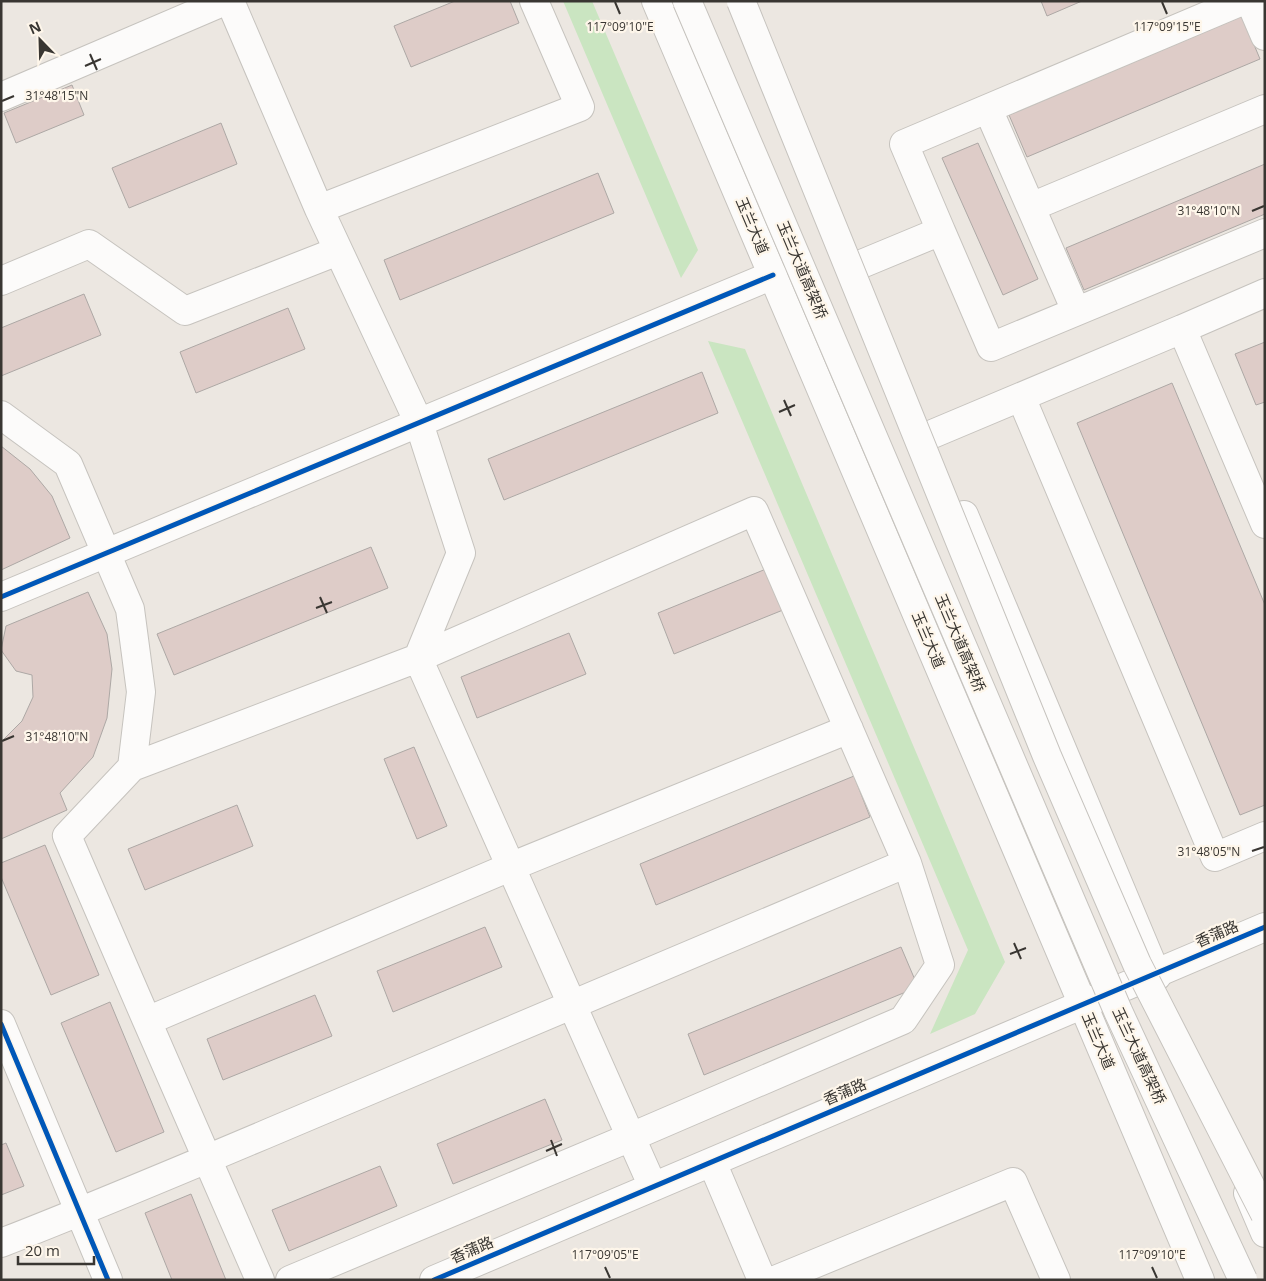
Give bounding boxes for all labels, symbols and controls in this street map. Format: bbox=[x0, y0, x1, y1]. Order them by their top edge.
north arrow bbox=[15, 15, 65, 65]
text: N bbox=[26, 17, 44, 39]
text: 117°09'10"E bbox=[586, 18, 654, 35]
text: 117°09'15"E bbox=[1133, 18, 1201, 35]
text: 31°48'15"N bbox=[26, 87, 88, 104]
street label: 玉兰大道 bbox=[732, 194, 774, 257]
text: 31°48'10"N bbox=[1178, 202, 1240, 219]
street label: 玉兰大道高架桥 bbox=[773, 217, 833, 322]
street label: 玉兰大道高架桥 bbox=[931, 590, 991, 695]
street label: 玉兰大道 bbox=[908, 608, 950, 671]
text: 31°48'10"N bbox=[26, 728, 88, 745]
text: 31°48'05"N bbox=[1178, 843, 1240, 860]
street label: 香蒲路 bbox=[1192, 915, 1241, 951]
street label: 玉兰大道高架桥 bbox=[1109, 1004, 1171, 1107]
street label: 玉兰大道 bbox=[1078, 1009, 1120, 1072]
street label: 香蒲路 bbox=[820, 1073, 869, 1109]
street label: 香蒲路 bbox=[447, 1231, 496, 1267]
scale bar bbox=[18, 1234, 94, 1266]
text: 20 m bbox=[25, 1240, 60, 1260]
text: 117°09'05"E bbox=[571, 1246, 639, 1263]
text: 117°09'10"E bbox=[1118, 1246, 1186, 1263]

